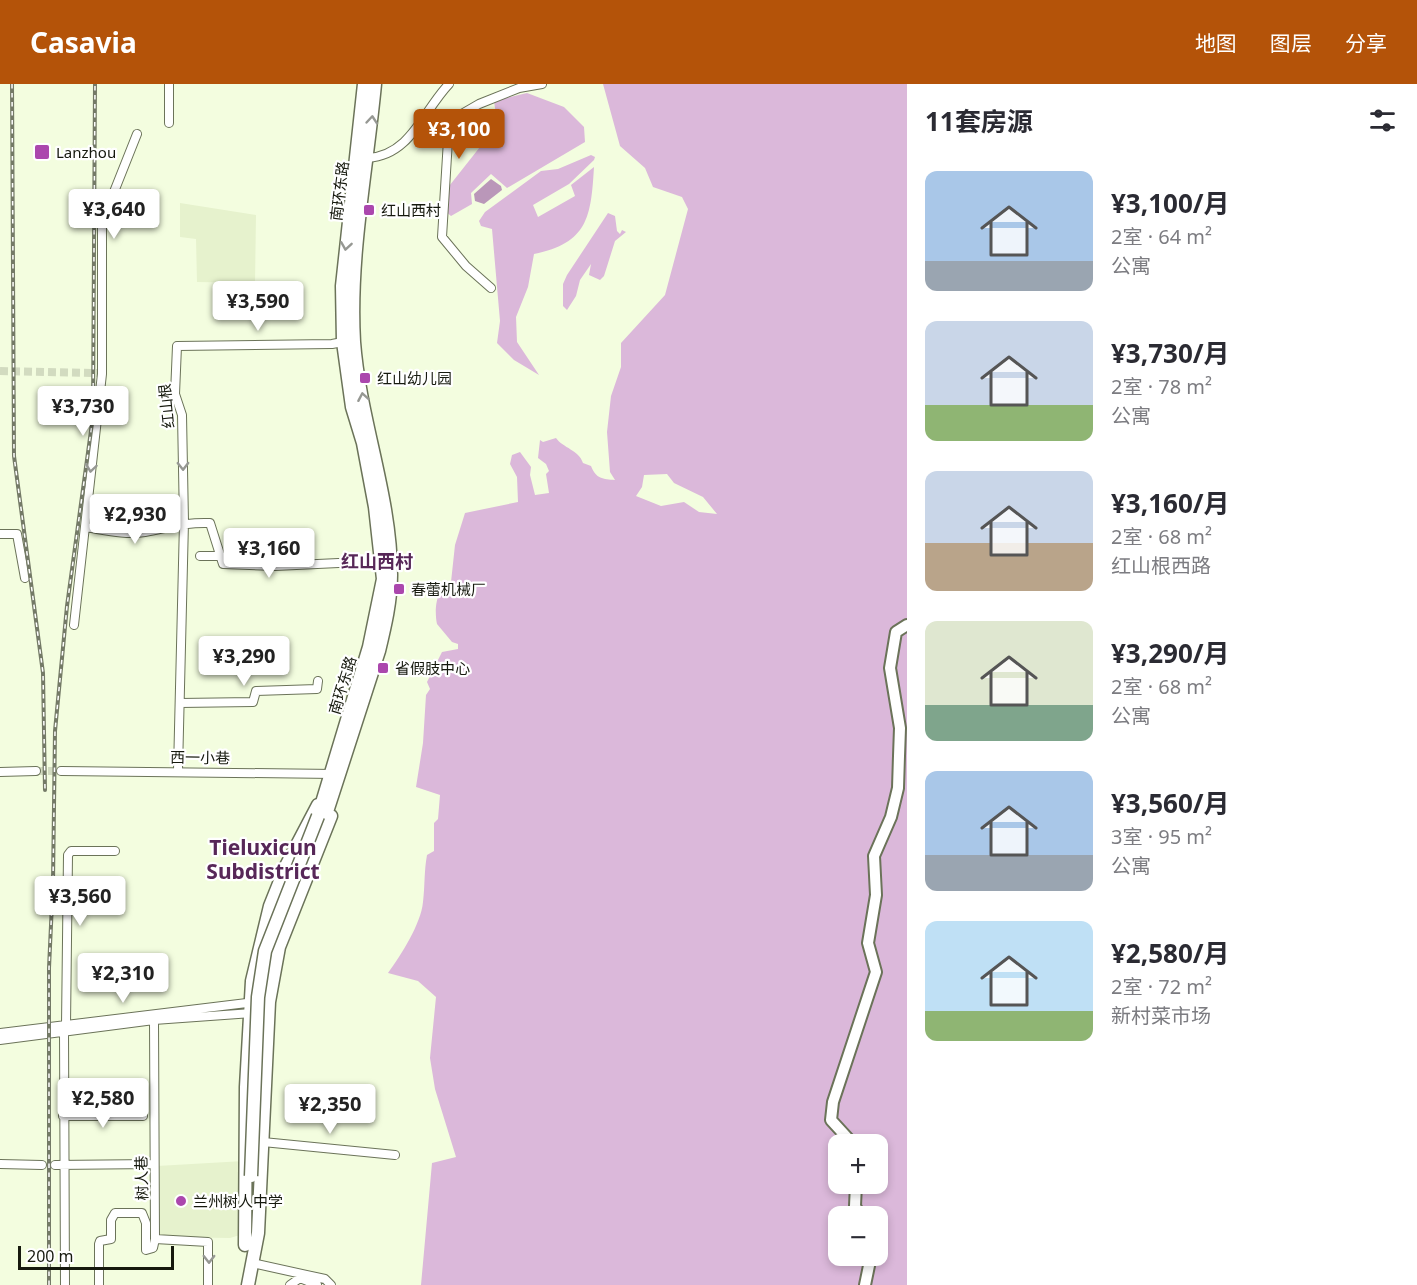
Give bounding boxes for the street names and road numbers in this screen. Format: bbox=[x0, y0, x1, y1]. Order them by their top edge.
street label: 南环东路 bbox=[325, 160, 353, 222]
street label: 红山根 bbox=[154, 383, 178, 429]
street label: 南环东路 bbox=[324, 653, 360, 717]
street label: 西一小巷 bbox=[170, 746, 230, 768]
street label: 树人巷 bbox=[131, 1155, 151, 1201]

